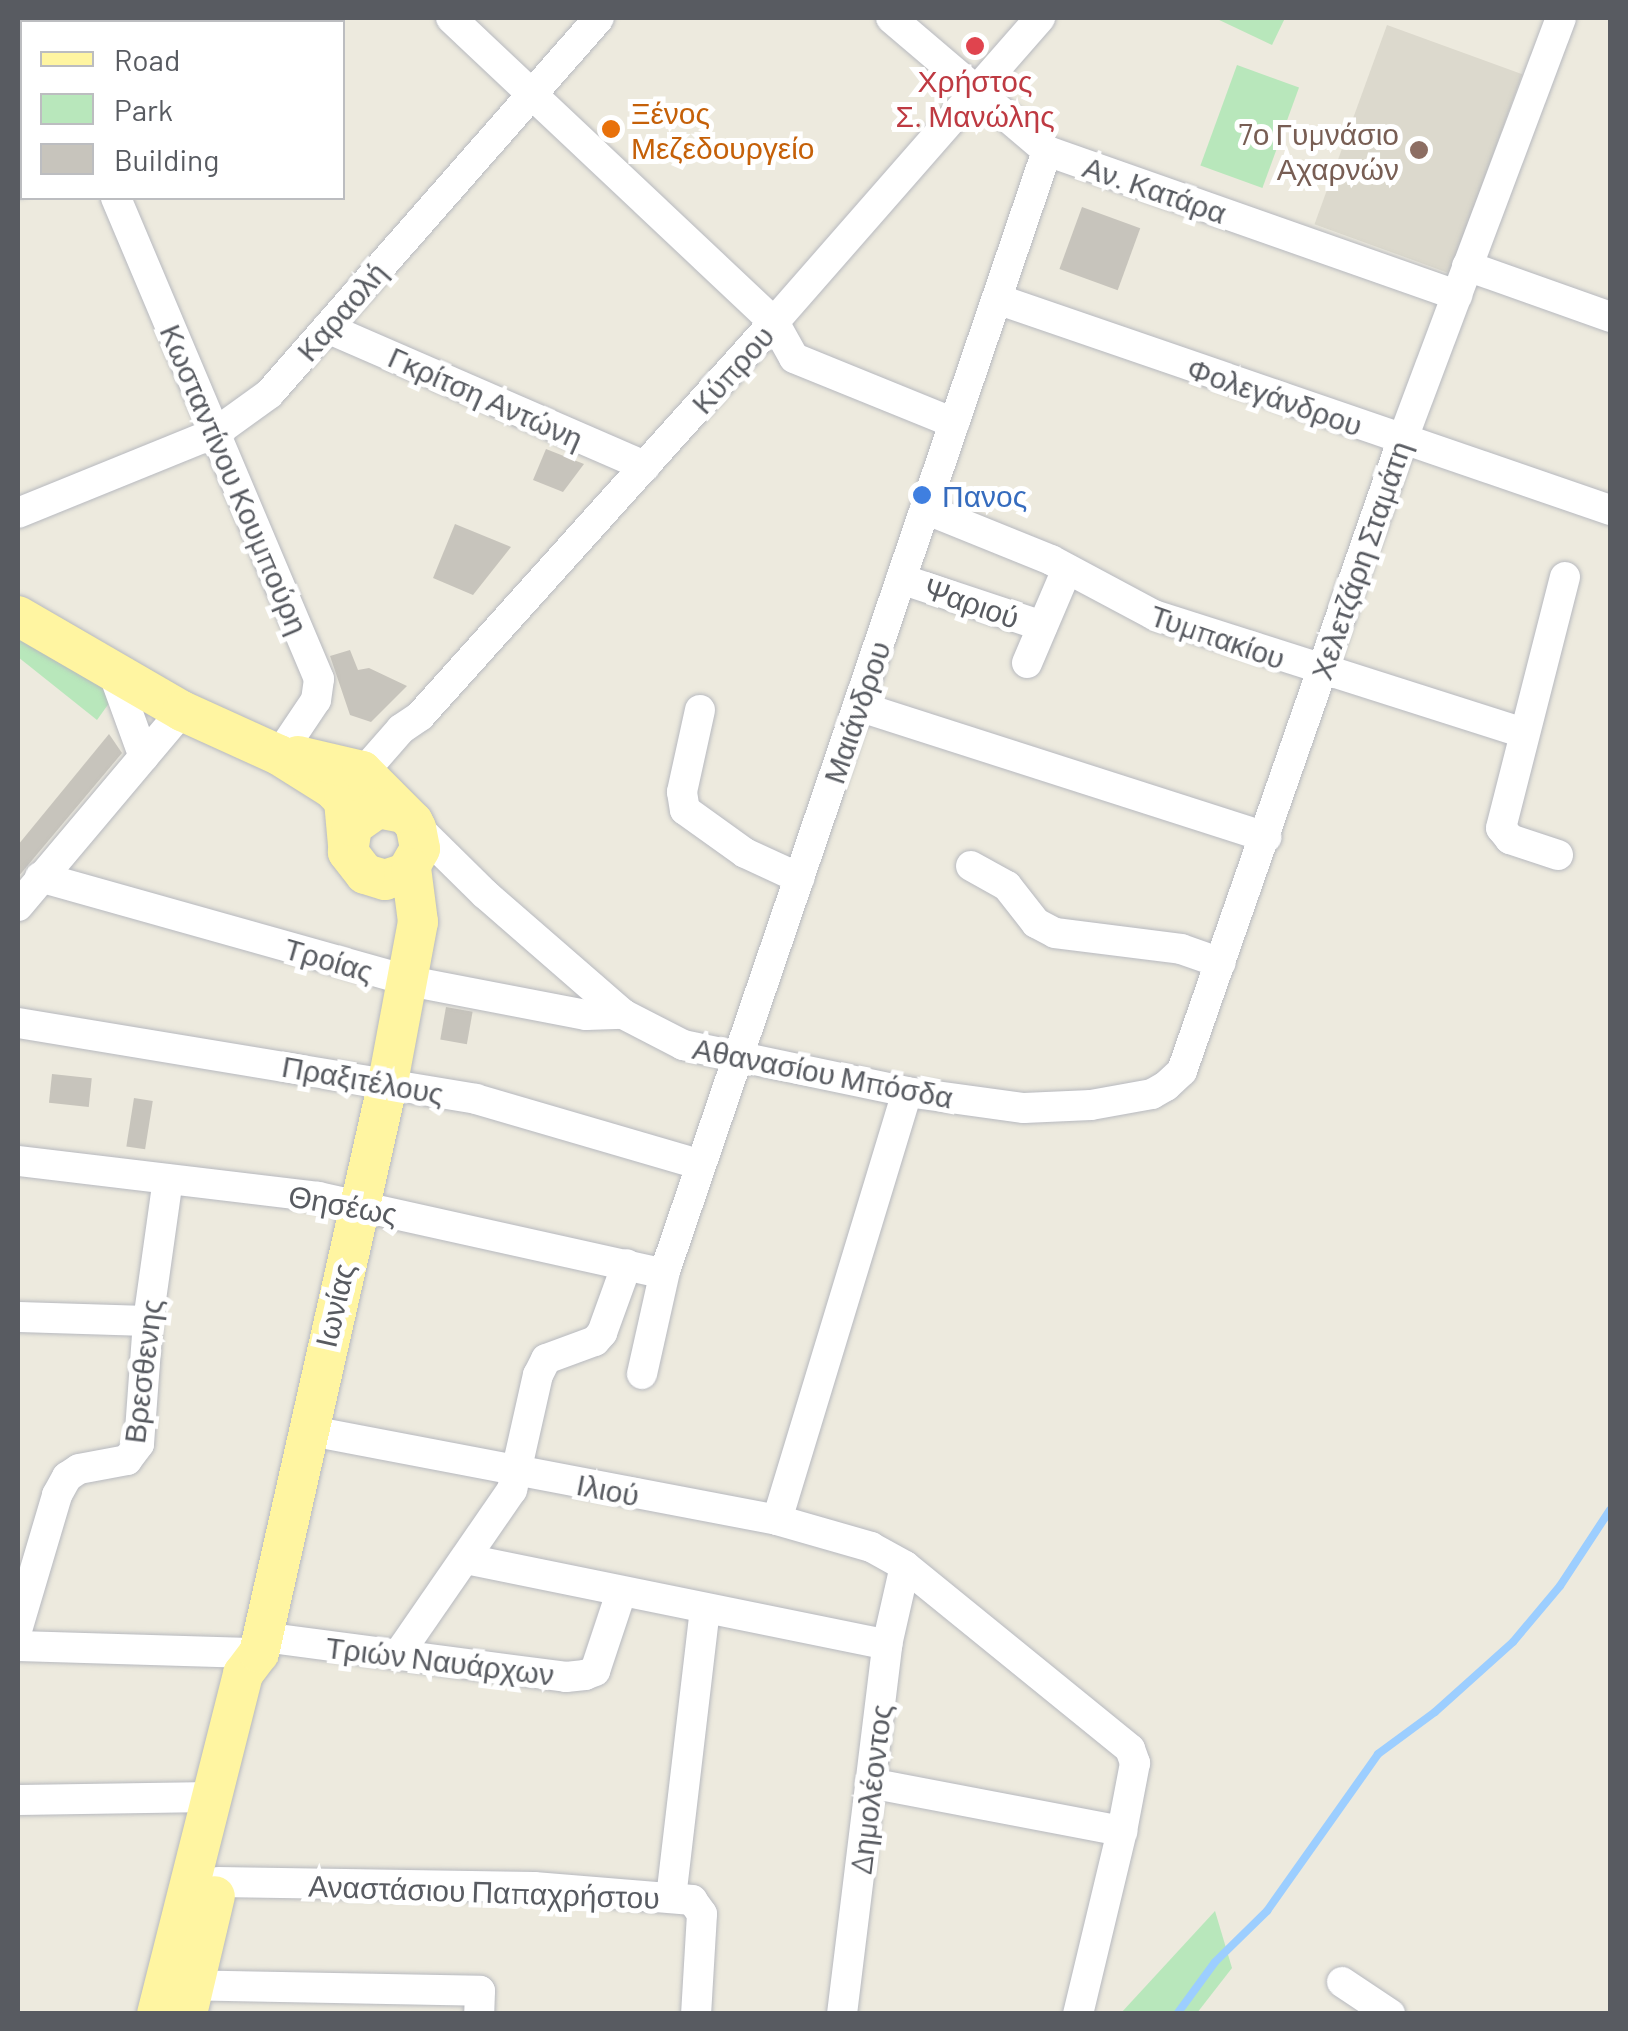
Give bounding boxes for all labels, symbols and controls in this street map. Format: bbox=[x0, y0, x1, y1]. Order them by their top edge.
legend bbox=[20, 20, 345, 200]
marker: Χρήστος Σ. Μανώλης bbox=[964, 35, 986, 57]
text: Road bbox=[114, 41, 180, 77]
place label: Χρήστος Σ. Μανώλης bbox=[895, 62, 1055, 132]
text: Park bbox=[114, 91, 173, 127]
place label: Ξένος Μεζεδουργείο bbox=[631, 94, 815, 164]
place label: 7ο Γυμνάσιο Αχαρνών bbox=[1239, 115, 1399, 186]
marker: Ξένος Μεζεδουργείο bbox=[600, 118, 622, 140]
marker: 7ο Γυμνάσιο Αχαρνών bbox=[1408, 139, 1430, 161]
text: Building bbox=[114, 141, 219, 177]
street label: Αν. Κατάρα bbox=[1079, 148, 1231, 230]
street label: Καραολή bbox=[288, 254, 394, 368]
street label: Κύπρου bbox=[683, 318, 781, 420]
street label: Κωσταντίνου Κουμπούρη bbox=[153, 319, 317, 639]
street label: Γκρίτση Αντώνη bbox=[383, 338, 589, 456]
street label: Φολεγάνδρου bbox=[1183, 349, 1367, 443]
street label: Χελετζάρη Σταμάτη bbox=[1302, 436, 1418, 684]
place label: Πανος bbox=[942, 477, 1027, 513]
marker: Πανος bbox=[911, 484, 933, 506]
street label: Ψαριού bbox=[920, 569, 1024, 635]
street label: Τυμπακίου bbox=[1146, 596, 1290, 676]
street label: Μαιάνδρου bbox=[815, 636, 897, 788]
street label: Τροίας bbox=[281, 929, 377, 989]
street label: Αθανασίου Μπόσδα bbox=[690, 1029, 956, 1115]
street label: Πραξιτέλους bbox=[279, 1047, 447, 1111]
street label: Θησέως bbox=[286, 1177, 400, 1231]
street label: Ιωνίας bbox=[307, 1259, 361, 1351]
street label: Βρεσθενης bbox=[115, 1297, 169, 1445]
street label: Ιλιού bbox=[574, 1465, 642, 1513]
street label: Τριών Ναυάρχων bbox=[324, 1628, 556, 1692]
street label: Δημολέοντος bbox=[842, 1702, 898, 1876]
street label: Αναστάσιου Παπαχρήστου bbox=[308, 1867, 660, 1915]

